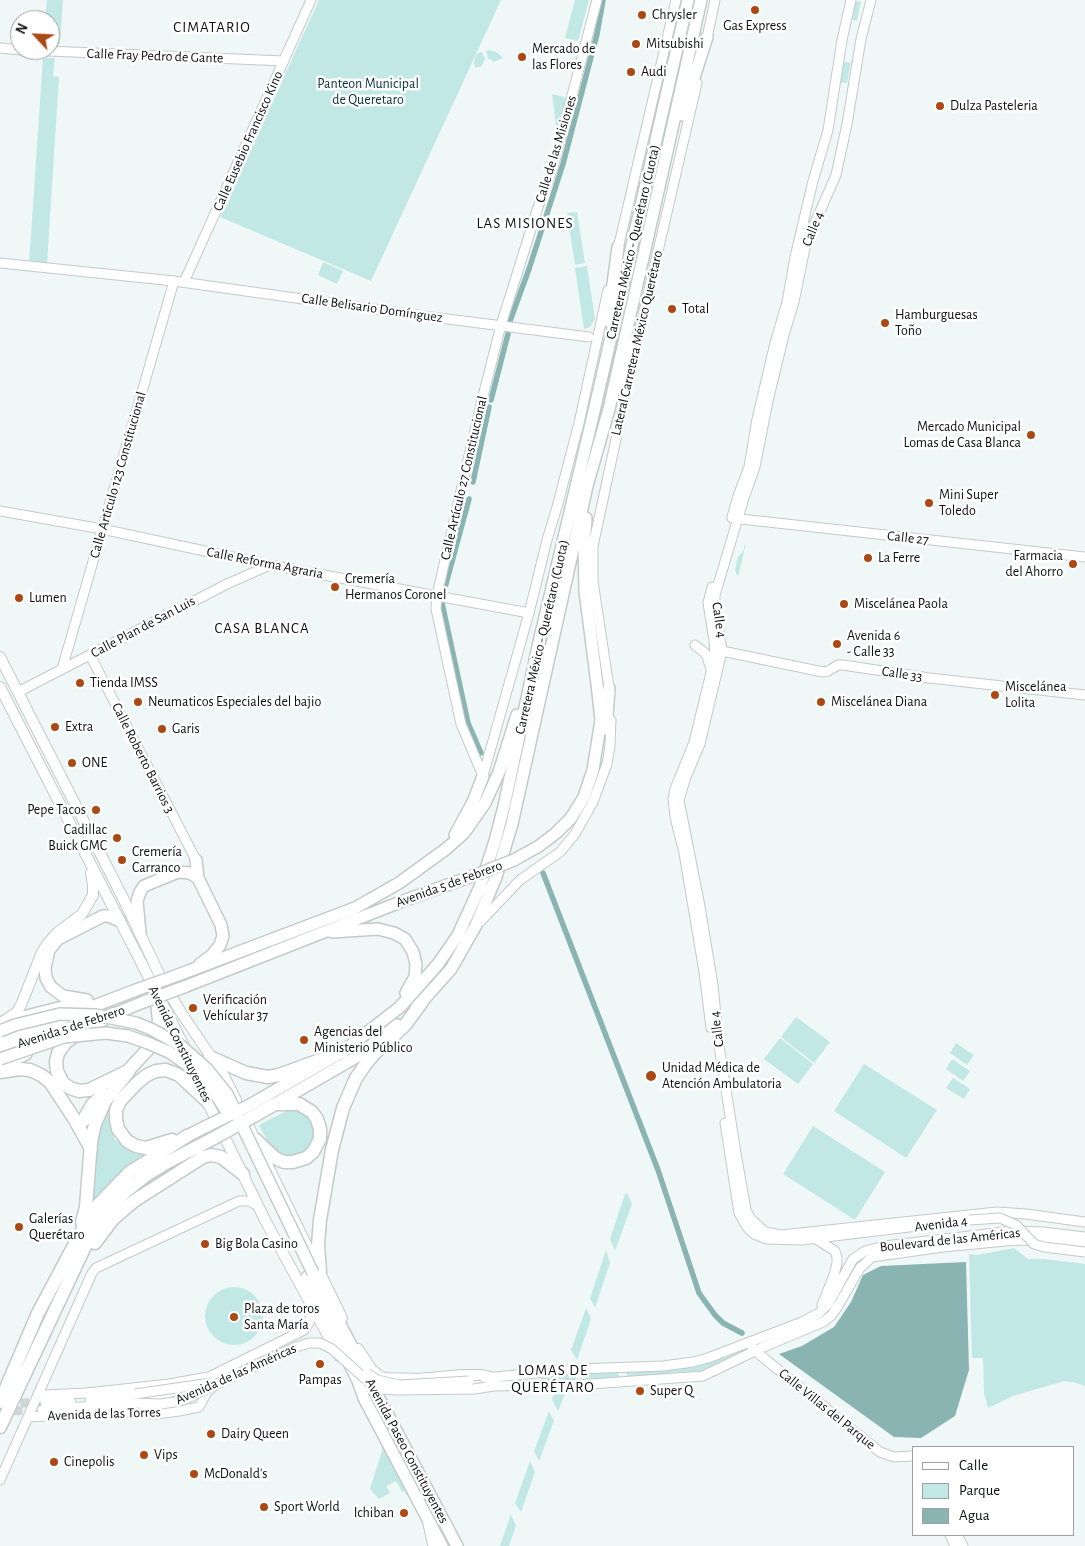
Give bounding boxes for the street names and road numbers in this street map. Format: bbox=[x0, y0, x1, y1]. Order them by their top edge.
street label: Calle Fray Pedro de Gante bbox=[86, 45, 224, 67]
street label: Calle Eusebio Francisco Kino bbox=[209, 68, 287, 214]
street label: Calle de las Misiones bbox=[532, 93, 580, 205]
street label: Carretera México - Querétaro (Cuota) bbox=[602, 143, 664, 341]
street label: Calle 4 bbox=[798, 209, 828, 249]
street label: Lateral Carretera México Querétaro bbox=[607, 249, 667, 437]
street label: Calle Belisario Domínguez bbox=[300, 290, 444, 326]
street label: Calle Artículo 123 Constitucional bbox=[86, 390, 150, 560]
street label: Calle Artículo 27 Constitucional bbox=[437, 394, 491, 562]
street label: Calle 27 bbox=[886, 527, 930, 549]
street label: Carretera México - Querétaro (Cuota) bbox=[511, 538, 573, 736]
street label: Calle Reforma Agraria bbox=[205, 543, 325, 583]
street label: Calle Plan de San Luis bbox=[88, 592, 198, 662]
street label: Calle 4 bbox=[708, 601, 730, 639]
street label: Calle 33 bbox=[881, 663, 923, 685]
street label: Calle Roberto Barrios 3 bbox=[108, 700, 178, 816]
street label: Avenida 5 de Febrero bbox=[393, 857, 505, 911]
street label: Avenida Constituyentes bbox=[145, 983, 215, 1105]
street label: Avenida 5 de Febrero bbox=[15, 1002, 127, 1052]
street label: Calle 4 bbox=[706, 1010, 728, 1048]
street label: Avenida 4 bbox=[913, 1212, 969, 1236]
street label: Boulevard de las Américas bbox=[879, 1224, 1021, 1256]
street label: Avenida de las Américas bbox=[173, 1340, 299, 1408]
street label: Calle Villas del Parque bbox=[775, 1365, 879, 1453]
street label: Avenida Paseo Constituyentes bbox=[362, 1376, 452, 1526]
street label: Avenida de las Torres bbox=[47, 1404, 161, 1424]

